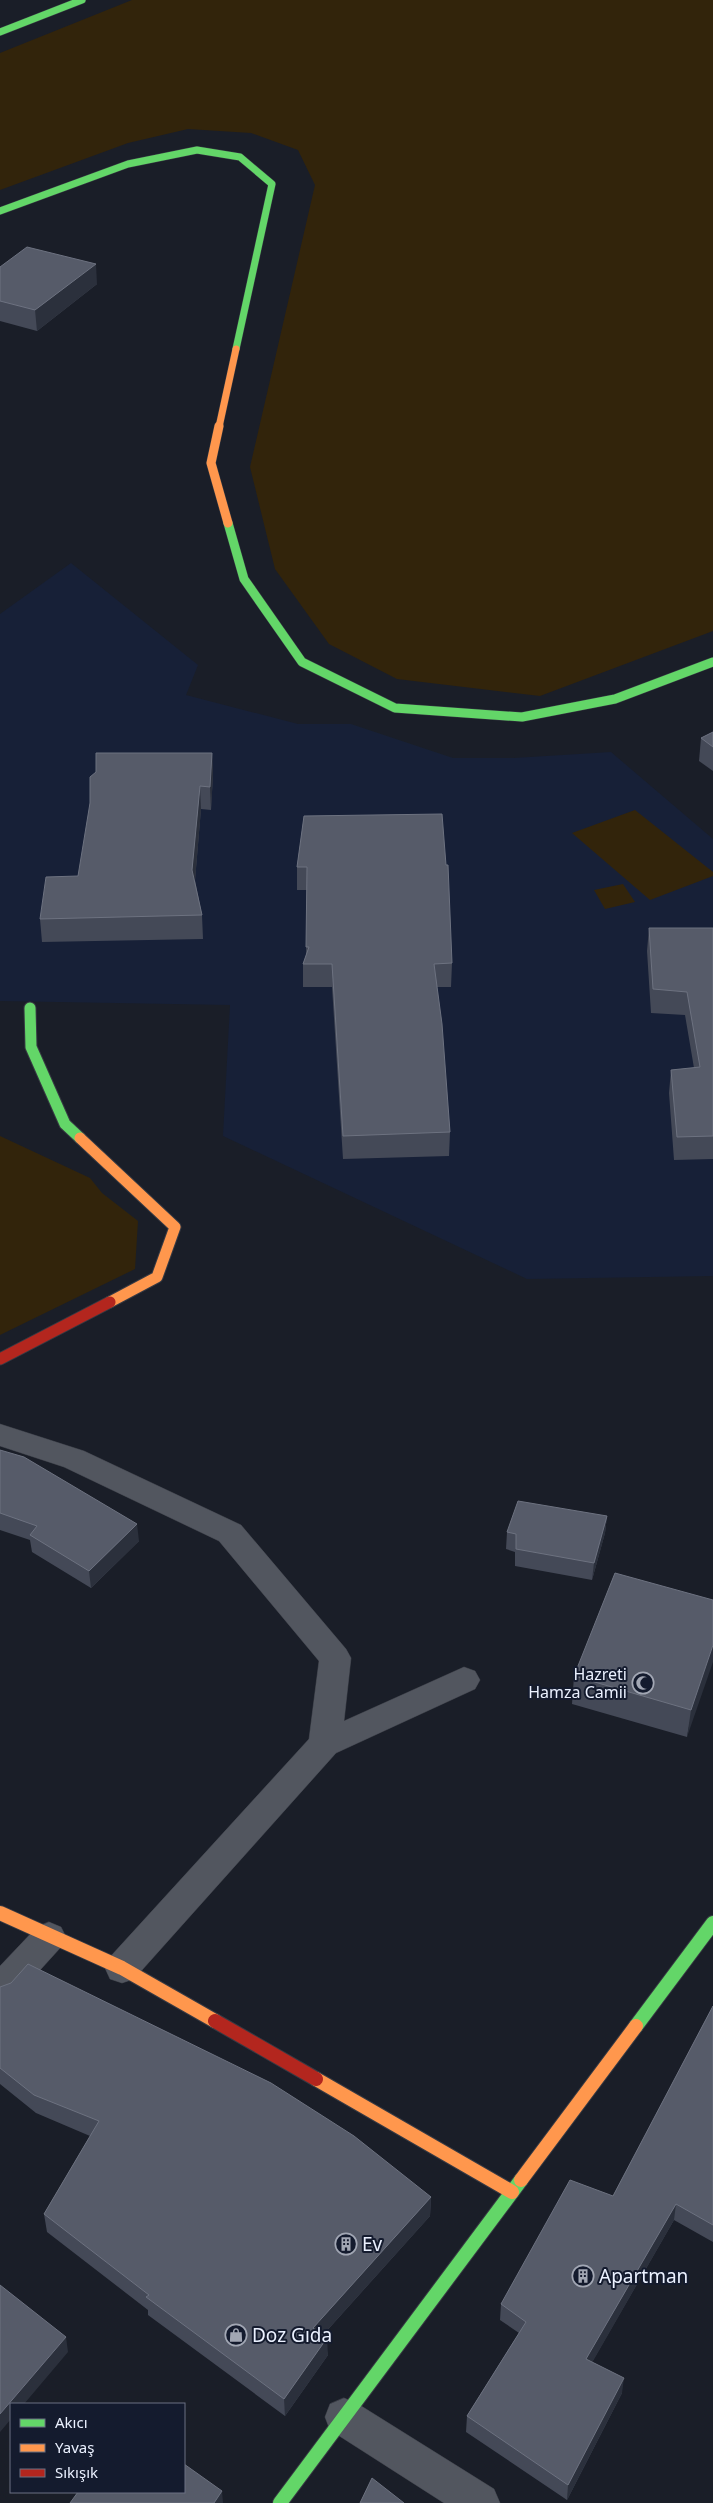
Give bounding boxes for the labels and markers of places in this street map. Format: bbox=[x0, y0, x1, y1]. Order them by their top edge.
place label: Hazreti Hamza Camii bbox=[528, 1663, 627, 1703]
mosque icon: Hazreti Hamza Camii bbox=[631, 1671, 655, 1695]
place label: Ev bbox=[362, 2231, 383, 2257]
building icon: Ev bbox=[334, 2232, 358, 2256]
place label: Apartman bbox=[599, 2263, 688, 2289]
building icon: Apartman bbox=[571, 2264, 595, 2288]
place label: Doz Gıda bbox=[252, 2322, 332, 2348]
shop icon: Doz Gıda bbox=[224, 2323, 248, 2347]

